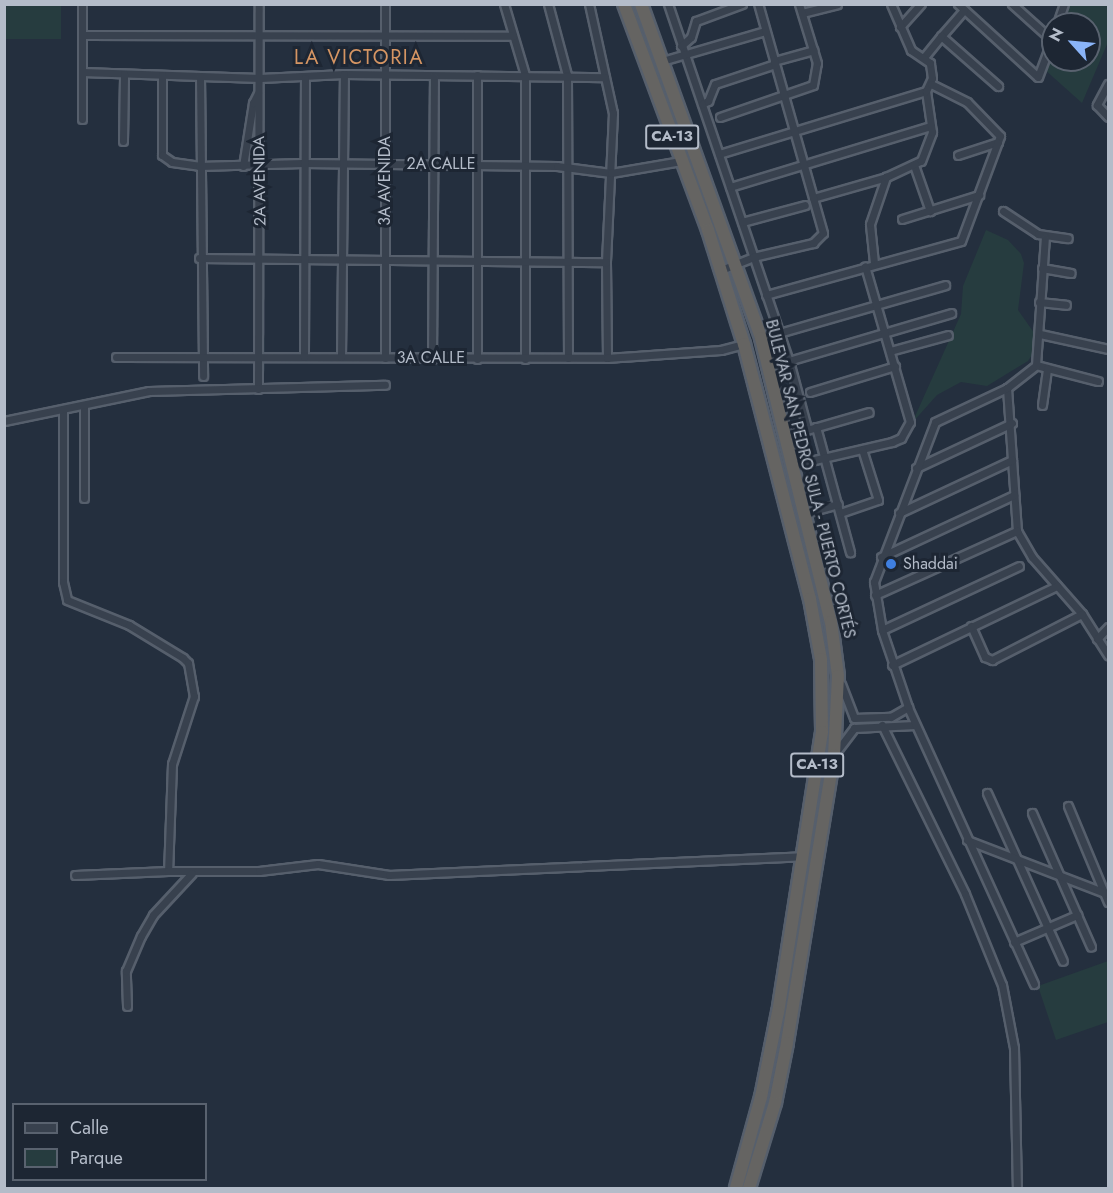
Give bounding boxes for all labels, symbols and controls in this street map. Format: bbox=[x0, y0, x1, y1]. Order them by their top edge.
north arrow bbox=[1041, 12, 1101, 72]
text: N bbox=[1043, 24, 1069, 45]
district label: LA VICTORIA bbox=[294, 45, 424, 69]
road number: CA-13 bbox=[645, 125, 699, 149]
street label: 2A AVENIDA bbox=[250, 136, 270, 226]
street label: 3A AVENIDA bbox=[375, 136, 395, 226]
street label: 2A CALLE bbox=[407, 154, 475, 174]
street label: BULEVAR SAN PEDRO SULA - PUERTO CORTÉS bbox=[761, 318, 859, 640]
street label: 3A CALLE bbox=[397, 348, 465, 368]
place label: Shaddai bbox=[903, 554, 958, 574]
marker: Shaddai bbox=[884, 557, 898, 571]
road number: CA-13 bbox=[790, 753, 844, 777]
legend bbox=[12, 1103, 207, 1181]
text: Calle bbox=[70, 1115, 109, 1141]
text: Parque bbox=[70, 1145, 123, 1171]

